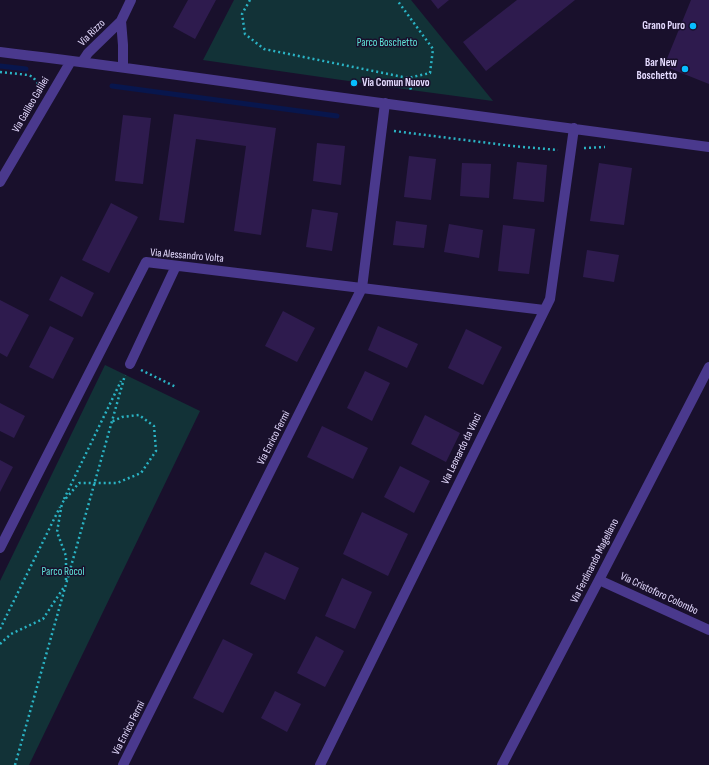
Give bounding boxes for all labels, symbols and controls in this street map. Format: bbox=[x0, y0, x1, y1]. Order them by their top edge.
street label: Via Rizzo bbox=[76, 17, 108, 49]
place label: Grano Puro bbox=[642, 19, 685, 33]
marker: Grano Puro bbox=[688, 21, 698, 31]
park label: Parco Boschetto bbox=[357, 36, 417, 50]
place label: Bar New Boschetto bbox=[637, 56, 677, 82]
marker: Bar New Boschetto bbox=[680, 64, 690, 74]
street label: Via Galileo Galilei bbox=[10, 75, 52, 135]
place label: Via Comun Nuovo bbox=[362, 76, 430, 90]
marker: Via Comun Nuovo bbox=[349, 78, 359, 88]
street label: Via Alessandro Volta bbox=[150, 246, 224, 266]
street label: Via Enrico Fermi bbox=[255, 409, 293, 467]
street label: Via Leonardo da Vinci bbox=[439, 411, 485, 487]
street label: Via Ferdinando Magellano bbox=[568, 517, 622, 605]
park label: Parco Rocol bbox=[42, 565, 84, 579]
street label: Via Cristoforo Colombo bbox=[618, 570, 700, 618]
street label: Via Enrico Fermi bbox=[110, 699, 148, 757]

